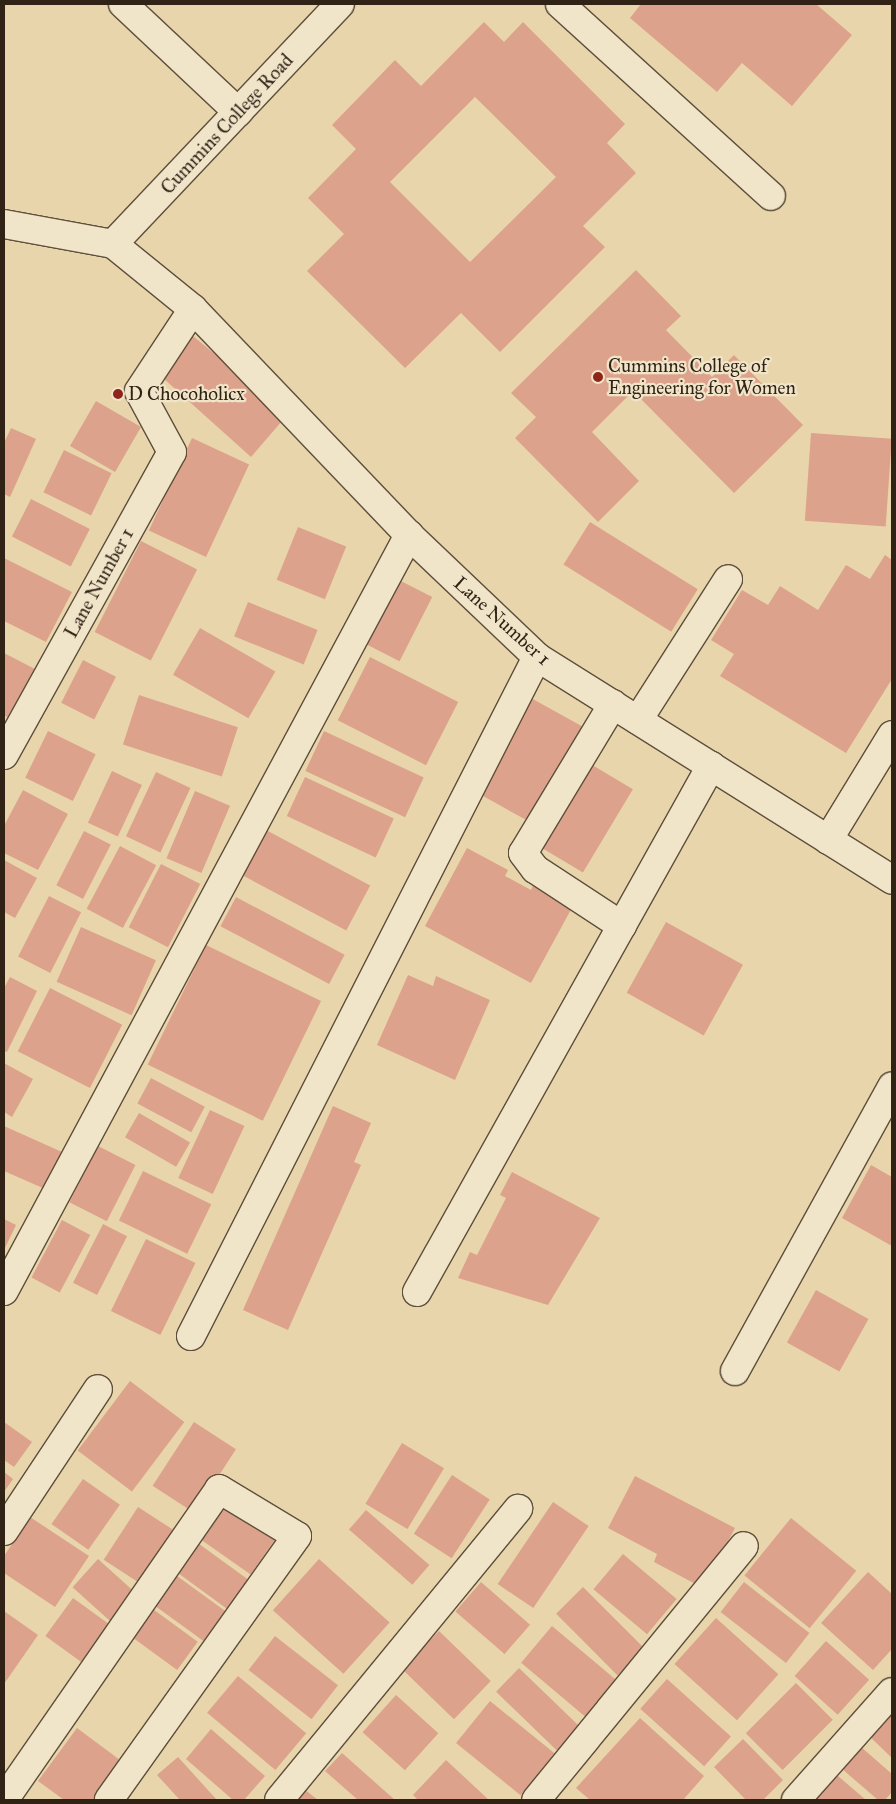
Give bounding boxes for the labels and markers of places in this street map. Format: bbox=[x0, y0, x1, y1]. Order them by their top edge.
place label: Cummins College of Engineering for Women bbox=[608, 355, 796, 399]
marker: Cummins College of Engineering for Women bbox=[592, 371, 604, 383]
place label: D Chocoholicx bbox=[128, 383, 245, 405]
marker: D Chocoholicx bbox=[112, 388, 124, 400]

